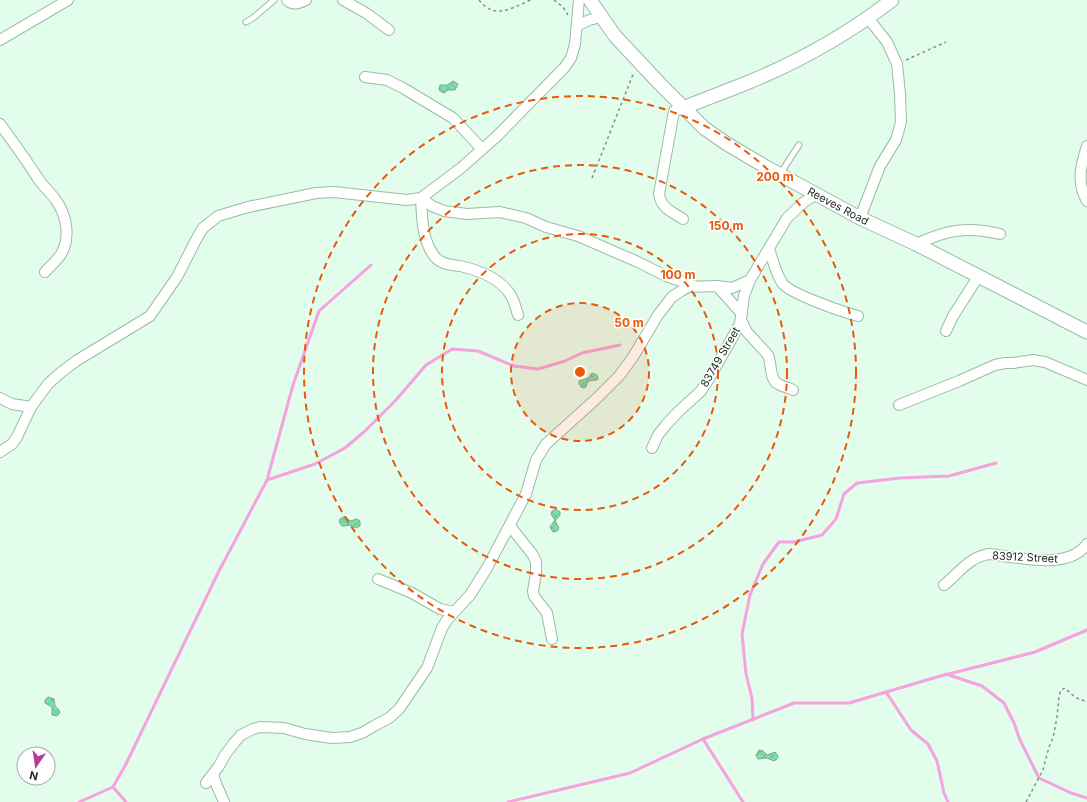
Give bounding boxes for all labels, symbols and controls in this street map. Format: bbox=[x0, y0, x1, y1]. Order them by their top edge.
text: 200 m bbox=[756, 169, 794, 184]
street label: Reeves Road bbox=[805, 184, 871, 228]
text: 150 m bbox=[709, 218, 743, 233]
text: 100 m bbox=[660, 267, 696, 282]
text: 50 m bbox=[614, 315, 644, 330]
street label: 83749 Street bbox=[697, 324, 743, 390]
centre of rings bbox=[573, 365, 587, 379]
street label: 83912 Street bbox=[992, 548, 1059, 566]
north arrow bbox=[16, 746, 56, 786]
text: N bbox=[28, 768, 39, 784]

